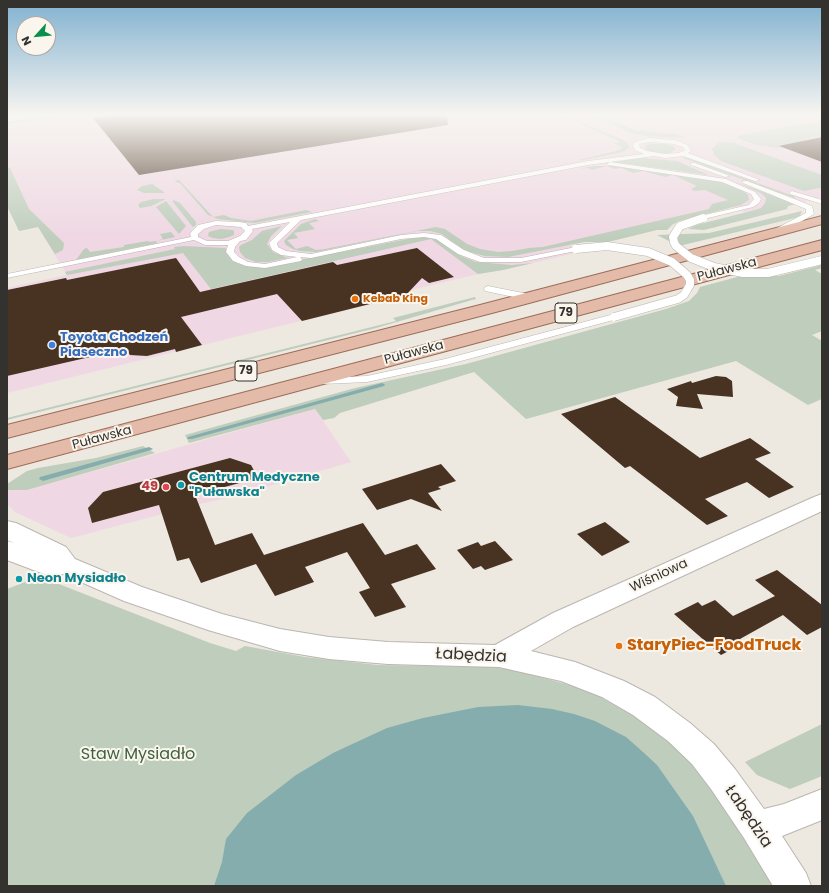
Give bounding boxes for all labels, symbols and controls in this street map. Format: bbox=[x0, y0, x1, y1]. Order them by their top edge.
north arrow bbox=[16, 16, 56, 56]
text: N bbox=[17, 34, 35, 48]
street label: Puławska bbox=[696, 255, 758, 285]
place label: Kebab King bbox=[363, 292, 428, 306]
marker: Kebab King bbox=[350, 294, 360, 304]
road number: 79 bbox=[555, 303, 577, 323]
place label: Toyota Chodzeń Piaseczno bbox=[60, 330, 168, 361]
street label: Puławska bbox=[383, 338, 445, 368]
marker: Toyota Chodzeń Piaseczno bbox=[47, 340, 57, 350]
road number: 79 bbox=[235, 361, 257, 381]
street label: Puławska bbox=[71, 423, 133, 453]
place label: Centrum Medyczne "Puławska" bbox=[189, 470, 320, 501]
place label: 49 bbox=[141, 479, 158, 495]
marker: Centrum Medyczne "Puławska" bbox=[176, 480, 186, 490]
marker: 49 bbox=[161, 482, 171, 492]
street label: Wiśniowa bbox=[628, 556, 690, 596]
place label: Neon Mysiadło bbox=[27, 571, 126, 587]
marker: Neon Mysiadło bbox=[14, 574, 24, 584]
place label: StaryPiec-FoodTruck bbox=[627, 636, 801, 656]
marker: StaryPiec-FoodTruck bbox=[614, 641, 624, 651]
street label: Łabędzia bbox=[435, 645, 507, 667]
park label: Staw Mysiadło bbox=[81, 745, 195, 765]
street label: Łabędzia bbox=[720, 782, 776, 852]

